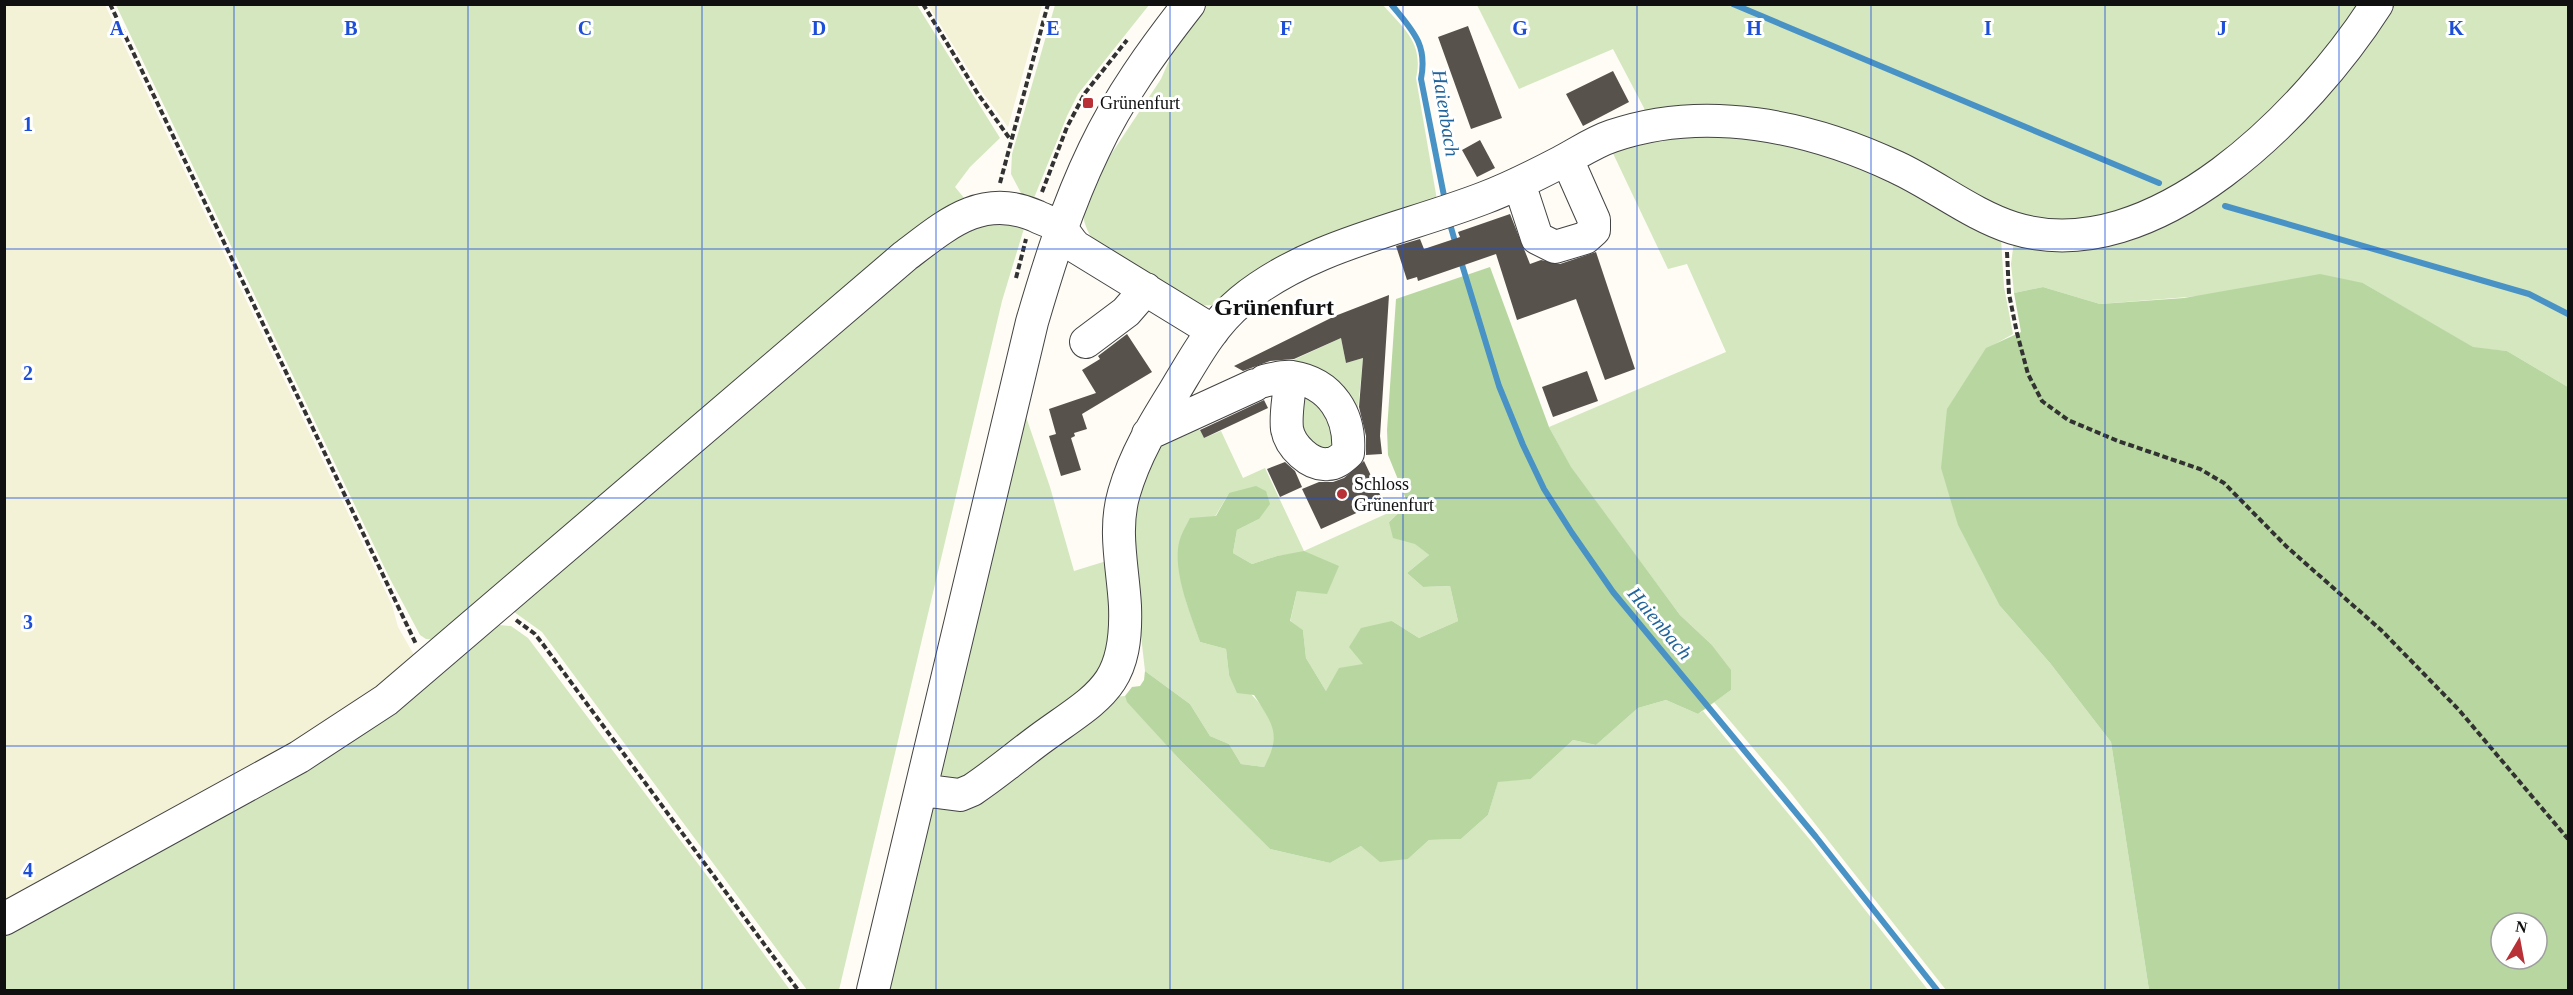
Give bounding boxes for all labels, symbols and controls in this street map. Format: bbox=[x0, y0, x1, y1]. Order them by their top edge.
text: A bbox=[110, 17, 125, 39]
text: B bbox=[344, 17, 358, 39]
text: C bbox=[578, 17, 592, 39]
text: D bbox=[812, 17, 826, 39]
text: E bbox=[1046, 17, 1060, 39]
text: F bbox=[1280, 17, 1292, 39]
text: G bbox=[1512, 17, 1528, 39]
text: H bbox=[1746, 17, 1762, 39]
text: I bbox=[1984, 17, 1992, 39]
text: J bbox=[2217, 17, 2227, 39]
text: K bbox=[2448, 17, 2464, 39]
water label: Haienbach bbox=[1428, 67, 1464, 158]
place label: Grünenfurt bbox=[1100, 93, 1180, 113]
marker: Grünenfurt bbox=[1081, 96, 1095, 110]
text: 1 bbox=[23, 113, 33, 135]
district label: Grünenfurt bbox=[1214, 294, 1334, 320]
text: 2 bbox=[23, 362, 33, 384]
place label: Schloss Grünenfurt bbox=[1354, 474, 1434, 515]
marker: Schloss Grünenfurt bbox=[1335, 487, 1349, 501]
water label: Haienbach bbox=[1623, 582, 1697, 664]
text: 3 bbox=[23, 611, 33, 633]
text: 4 bbox=[23, 859, 33, 881]
north arrow bbox=[2489, 911, 2549, 971]
text: N bbox=[2514, 917, 2529, 936]

